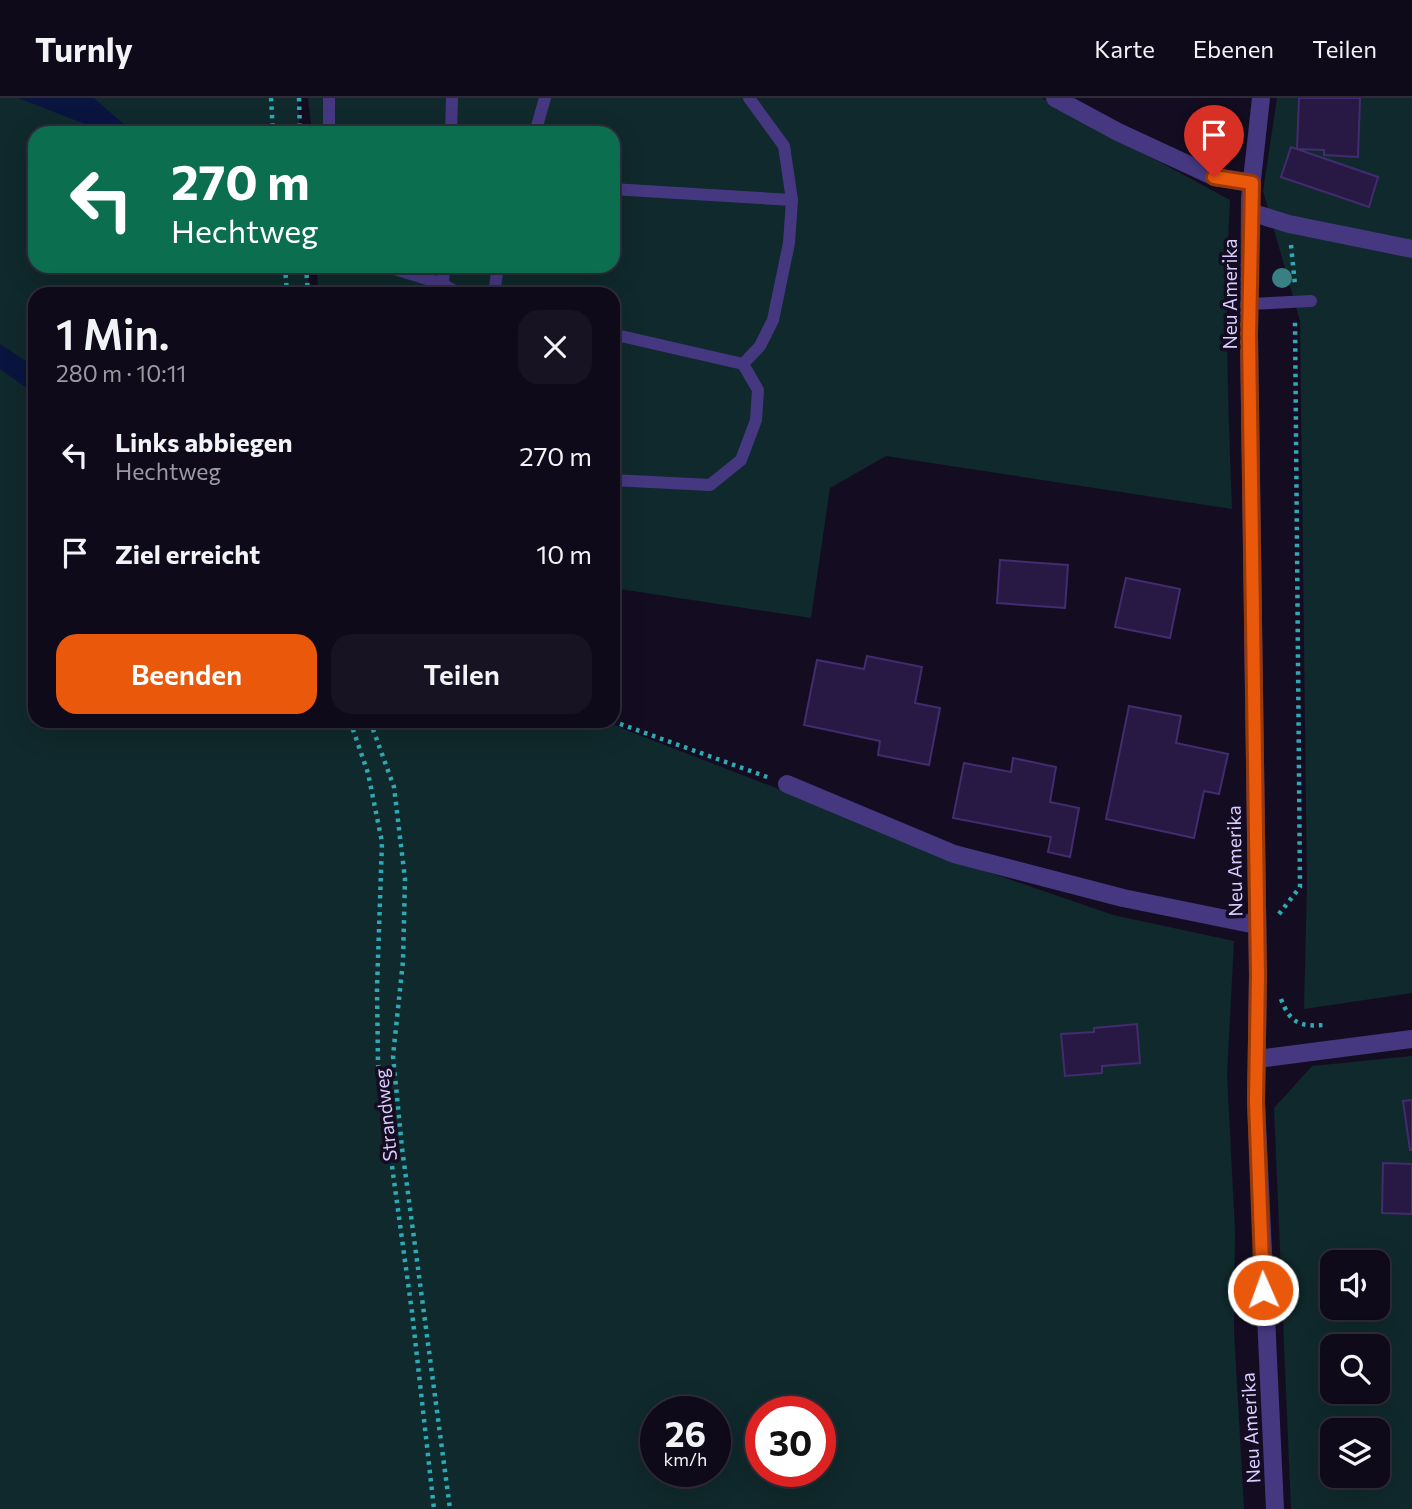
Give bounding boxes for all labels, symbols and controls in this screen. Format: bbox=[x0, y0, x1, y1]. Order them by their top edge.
text: Turnly bbox=[35, 28, 133, 69]
text: Karte bbox=[1094, 34, 1155, 63]
text: Ebenen bbox=[1193, 34, 1274, 63]
text: Teilen bbox=[1312, 34, 1377, 63]
pin bbox=[1184, 105, 1244, 177]
icon: arrive bbox=[1195, 116, 1233, 154]
text: 270 m bbox=[171, 150, 310, 210]
icon: left bbox=[56, 154, 147, 245]
text: Hechtweg bbox=[171, 210, 318, 250]
street label: Neu Amerika bbox=[1218, 238, 1241, 350]
text: 1 Min. bbox=[56, 307, 169, 359]
button: close bbox=[518, 310, 592, 384]
text: 280 m · 10:11 bbox=[56, 359, 186, 387]
text: Links abbiegen bbox=[115, 426, 293, 457]
icon: left bbox=[56, 436, 94, 474]
text: 270 m bbox=[519, 440, 592, 471]
text: Hechtweg bbox=[115, 457, 221, 485]
icon: arrive bbox=[56, 534, 94, 572]
text: Ziel erreicht bbox=[115, 538, 260, 569]
text: 10 m bbox=[536, 538, 592, 569]
button: Beenden bbox=[56, 634, 317, 714]
button: Teilen bbox=[331, 634, 592, 714]
street label: Neu Amerika bbox=[1222, 805, 1246, 917]
street label: Strandweg bbox=[369, 1067, 401, 1163]
map controls bbox=[1320, 1250, 1390, 1488]
button: sound bbox=[1320, 1250, 1390, 1320]
position arrow bbox=[1226, 1253, 1300, 1327]
button: search bbox=[1320, 1334, 1390, 1404]
street label: Neu Amerika bbox=[1236, 1372, 1264, 1484]
speed limit sign: 30 bbox=[745, 1396, 836, 1487]
text: 26 bbox=[665, 1411, 706, 1454]
button: layers bbox=[1320, 1418, 1390, 1488]
text: km/h bbox=[664, 1448, 707, 1470]

